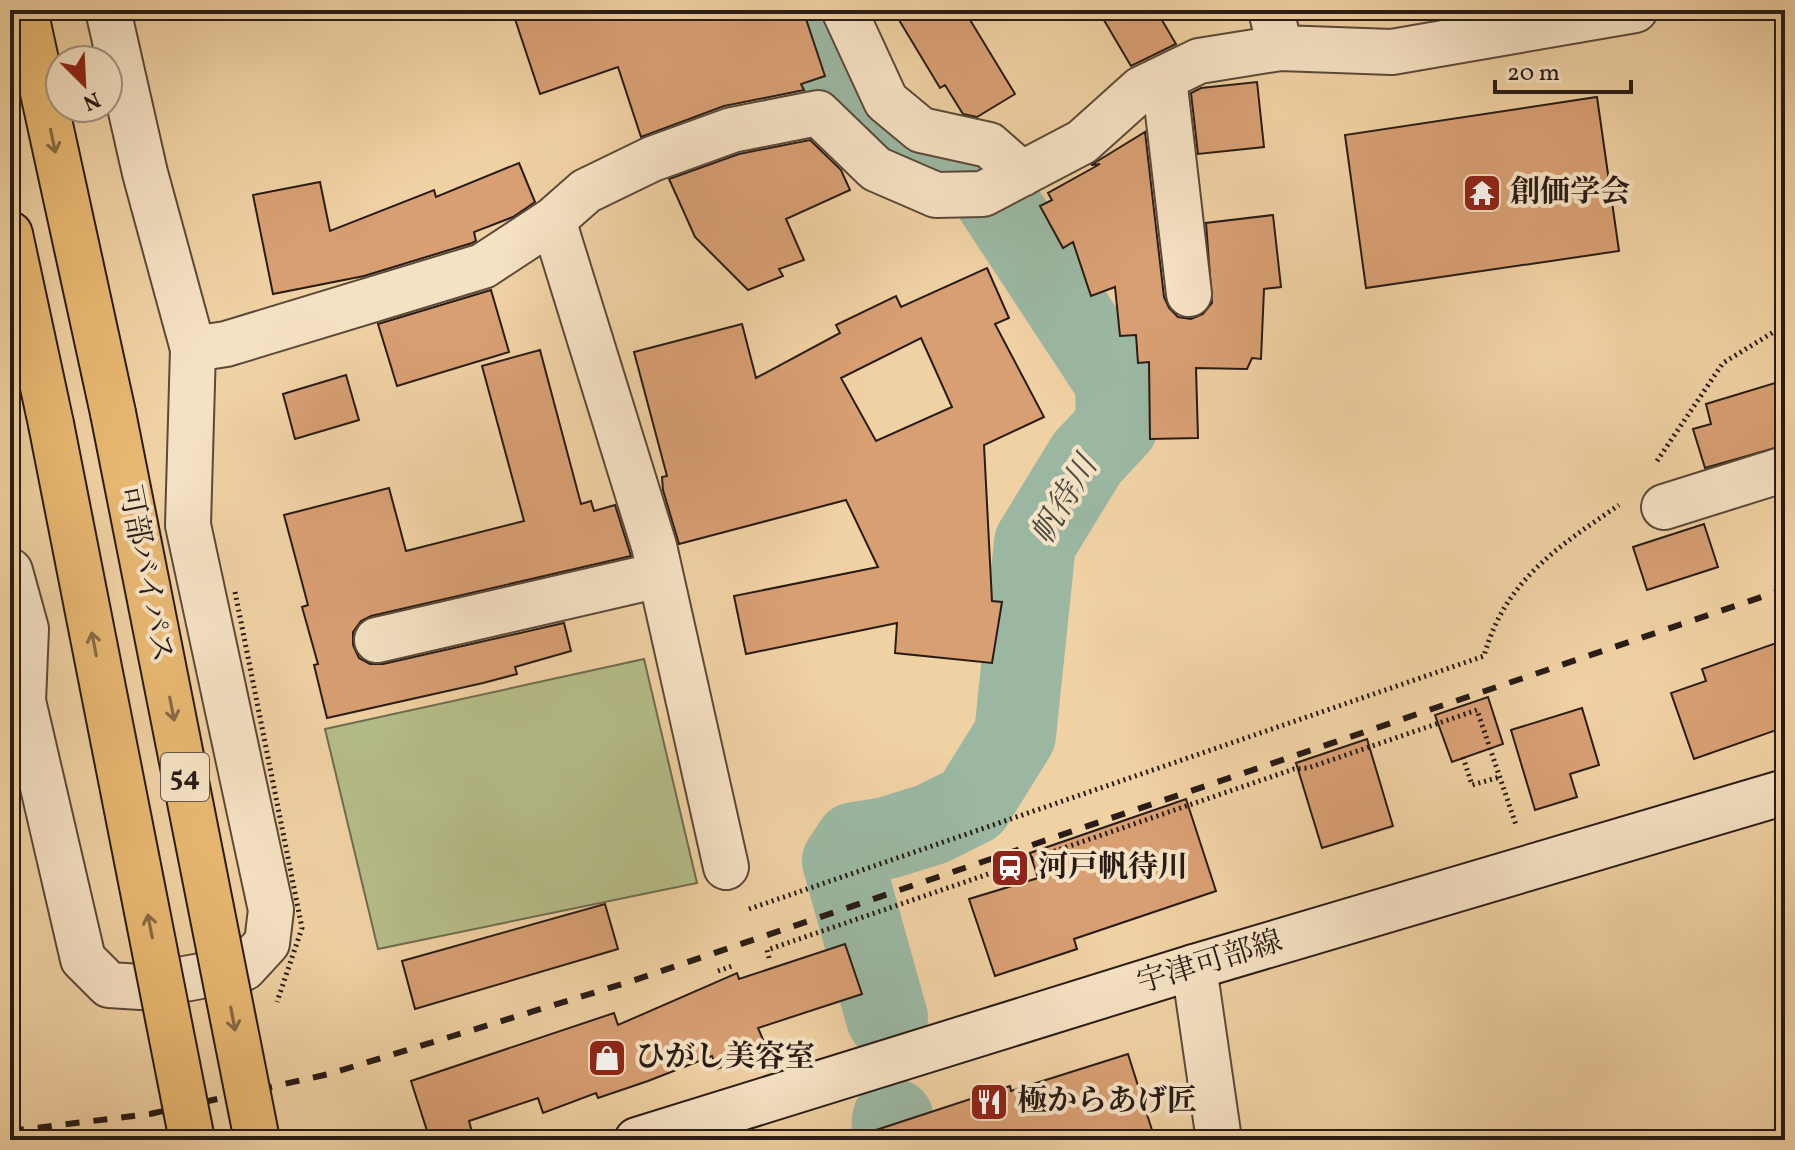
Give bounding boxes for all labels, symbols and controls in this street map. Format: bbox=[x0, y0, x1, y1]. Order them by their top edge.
north arrow bbox=[44, 44, 124, 124]
scale bar bbox=[1495, 44, 1631, 94]
text: 20 m bbox=[1507, 57, 1560, 91]
text: N bbox=[77, 83, 105, 117]
one-way arrow bbox=[46, 128, 61, 153]
temple icon: 創価学会 bbox=[1461, 172, 1503, 214]
place label: 創価学会 bbox=[1510, 172, 1630, 214]
water label: 帆待川 bbox=[1022, 446, 1111, 553]
street label: 可部バイパス bbox=[107, 482, 183, 666]
one-way arrow bbox=[86, 631, 101, 657]
one-way arrow bbox=[165, 696, 180, 722]
road number: 54 bbox=[161, 753, 209, 801]
station icon: 河戸帆待川 bbox=[989, 847, 1031, 889]
place label: 河戸帆待川 bbox=[1038, 847, 1188, 889]
one-way arrow bbox=[142, 914, 157, 939]
street label: 宇津可部線 bbox=[1132, 921, 1288, 1005]
one-way arrow bbox=[227, 1006, 242, 1032]
shop icon: ひがし美容室 bbox=[586, 1037, 628, 1079]
place label: ひがし美容室 bbox=[635, 1037, 815, 1079]
restaurant icon: 極からあげ匠 bbox=[968, 1081, 1010, 1123]
place label: 極からあげ匠 bbox=[1017, 1081, 1197, 1123]

